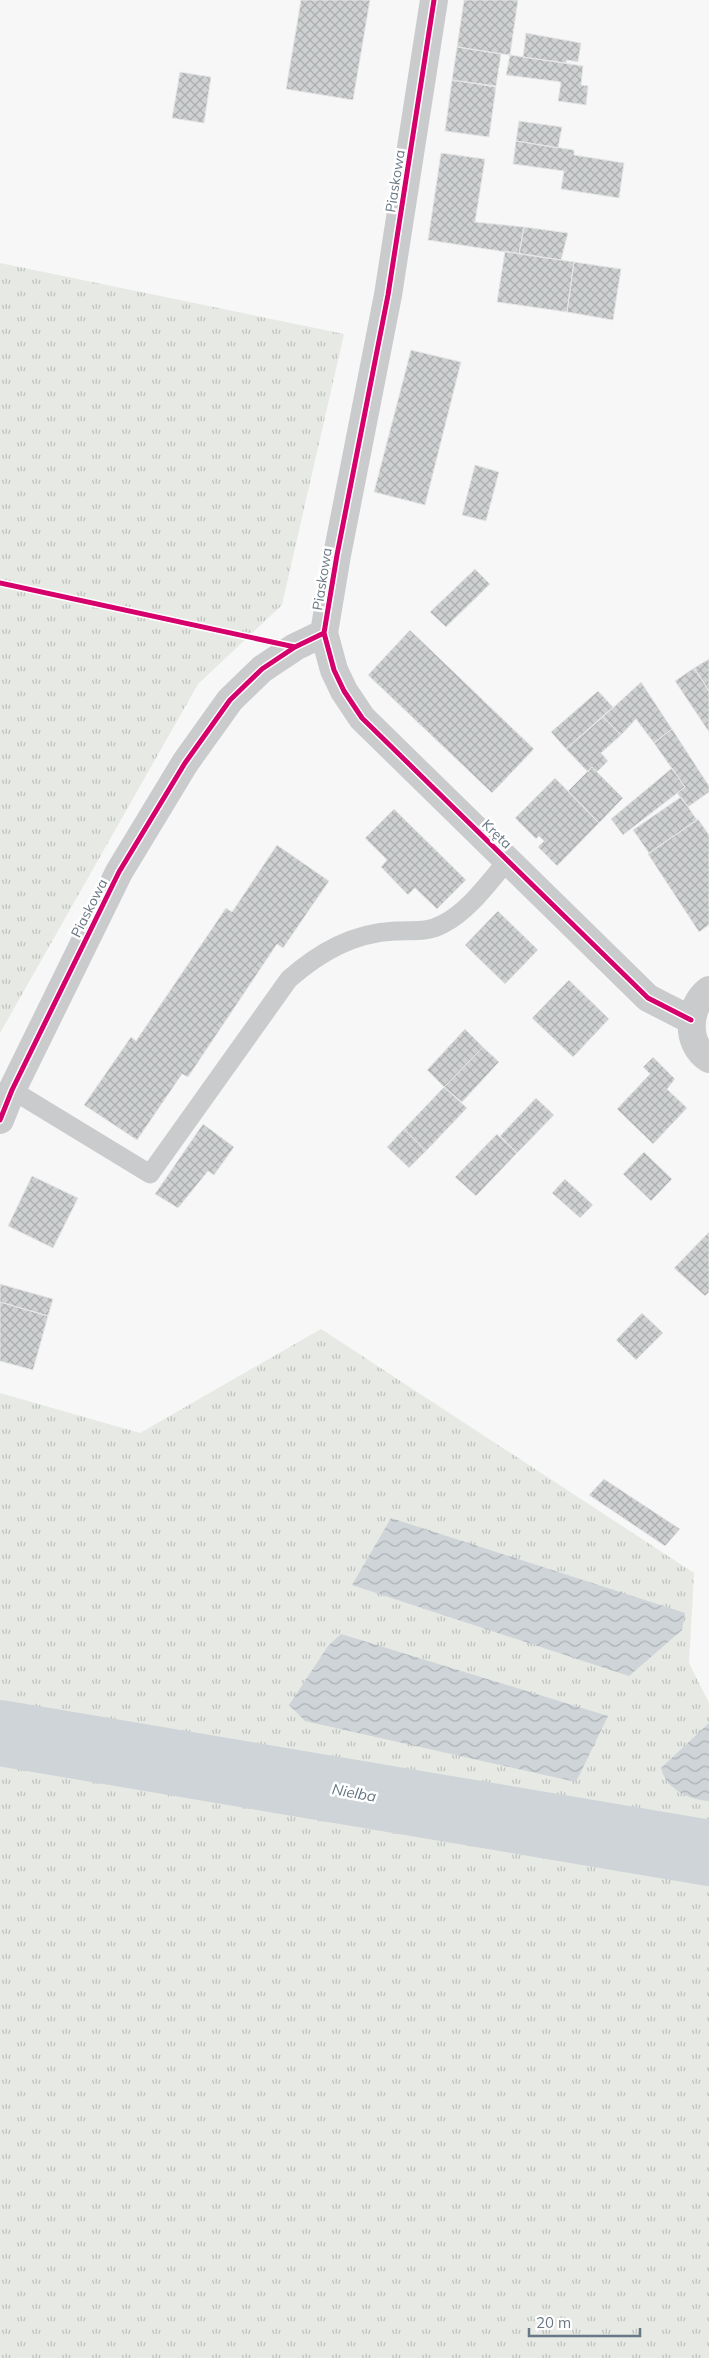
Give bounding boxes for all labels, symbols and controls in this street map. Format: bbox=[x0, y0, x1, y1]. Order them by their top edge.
street label: Piaskowa bbox=[381, 148, 409, 214]
street label: Piaskowa bbox=[308, 546, 336, 612]
street label: Kręta bbox=[478, 815, 516, 853]
street label: Piaskowa bbox=[67, 876, 111, 940]
water label: Nielba bbox=[331, 1779, 378, 1806]
scale bar bbox=[529, 2306, 640, 2338]
text: 20 m bbox=[536, 2313, 571, 2332]

